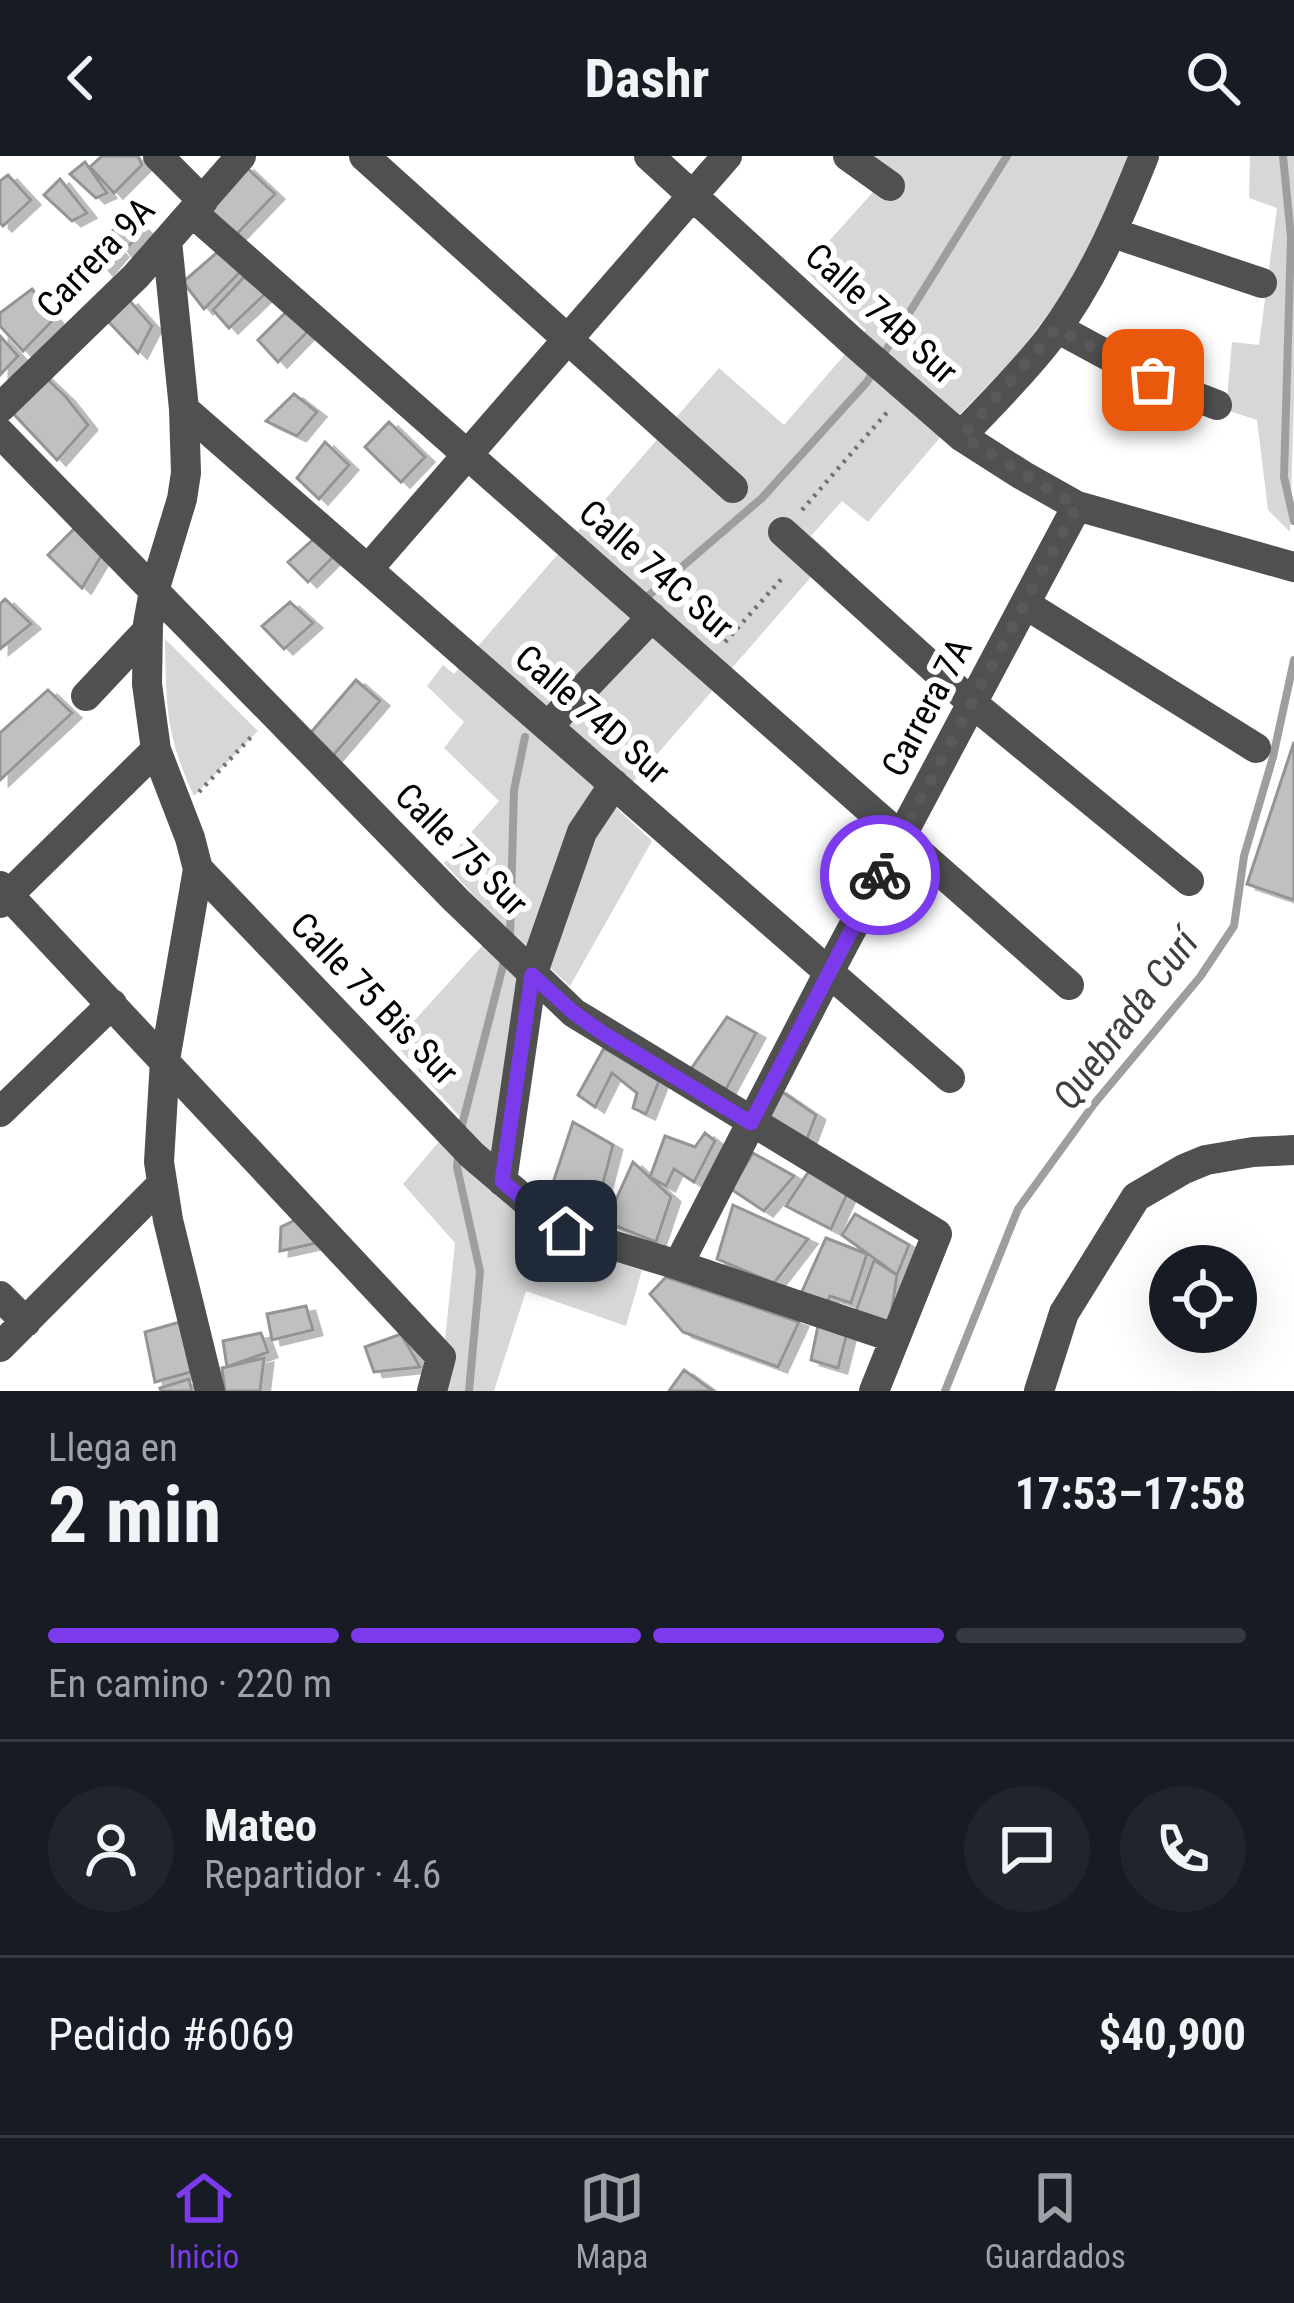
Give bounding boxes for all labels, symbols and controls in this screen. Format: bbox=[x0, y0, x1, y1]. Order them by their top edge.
icon: back bbox=[48, 45, 114, 111]
icon: search bbox=[1180, 45, 1246, 111]
text: Dashr bbox=[585, 47, 709, 110]
street label: Carrera 9A bbox=[28, 189, 163, 326]
street label: Calle 74B Sur bbox=[797, 235, 966, 393]
pin bbox=[1102, 329, 1204, 431]
icon: bag bbox=[1120, 347, 1186, 413]
street label: Calle 74C Sur bbox=[571, 491, 742, 648]
street label: Carrera 7A bbox=[873, 631, 981, 784]
street label: Calle 74D Sur bbox=[507, 636, 678, 793]
street label: Calle 75 Sur bbox=[386, 775, 536, 925]
courier bbox=[820, 815, 940, 935]
icon: bike bbox=[847, 842, 913, 908]
street label: Calle 75 Bis Sur bbox=[282, 904, 467, 1093]
water label: Quebrada Curí bbox=[1044, 917, 1211, 1118]
pin bbox=[515, 1180, 617, 1282]
icon: home bbox=[533, 1198, 599, 1264]
map controls bbox=[1149, 1245, 1257, 1353]
button: locate bbox=[1149, 1245, 1257, 1353]
text: Llega en bbox=[48, 1425, 178, 1471]
text: 17:53–17:58 bbox=[1015, 1467, 1246, 1520]
text: 2 min bbox=[48, 1470, 221, 1561]
text: En camino · 220 m bbox=[48, 1661, 332, 1707]
button: person bbox=[48, 1786, 174, 1912]
button: chat bbox=[964, 1786, 1090, 1912]
button: phone bbox=[1120, 1786, 1246, 1912]
text: Mateo bbox=[204, 1799, 317, 1852]
text: Repartidor · 4.6 bbox=[204, 1852, 441, 1898]
text: Pedido #6069 bbox=[48, 2008, 295, 2061]
text: $40,900 bbox=[1099, 2008, 1246, 2061]
tab: Inicio bbox=[168, 2165, 239, 2276]
tab: Mapa bbox=[576, 2165, 648, 2276]
tab: Guardados bbox=[985, 2165, 1126, 2276]

